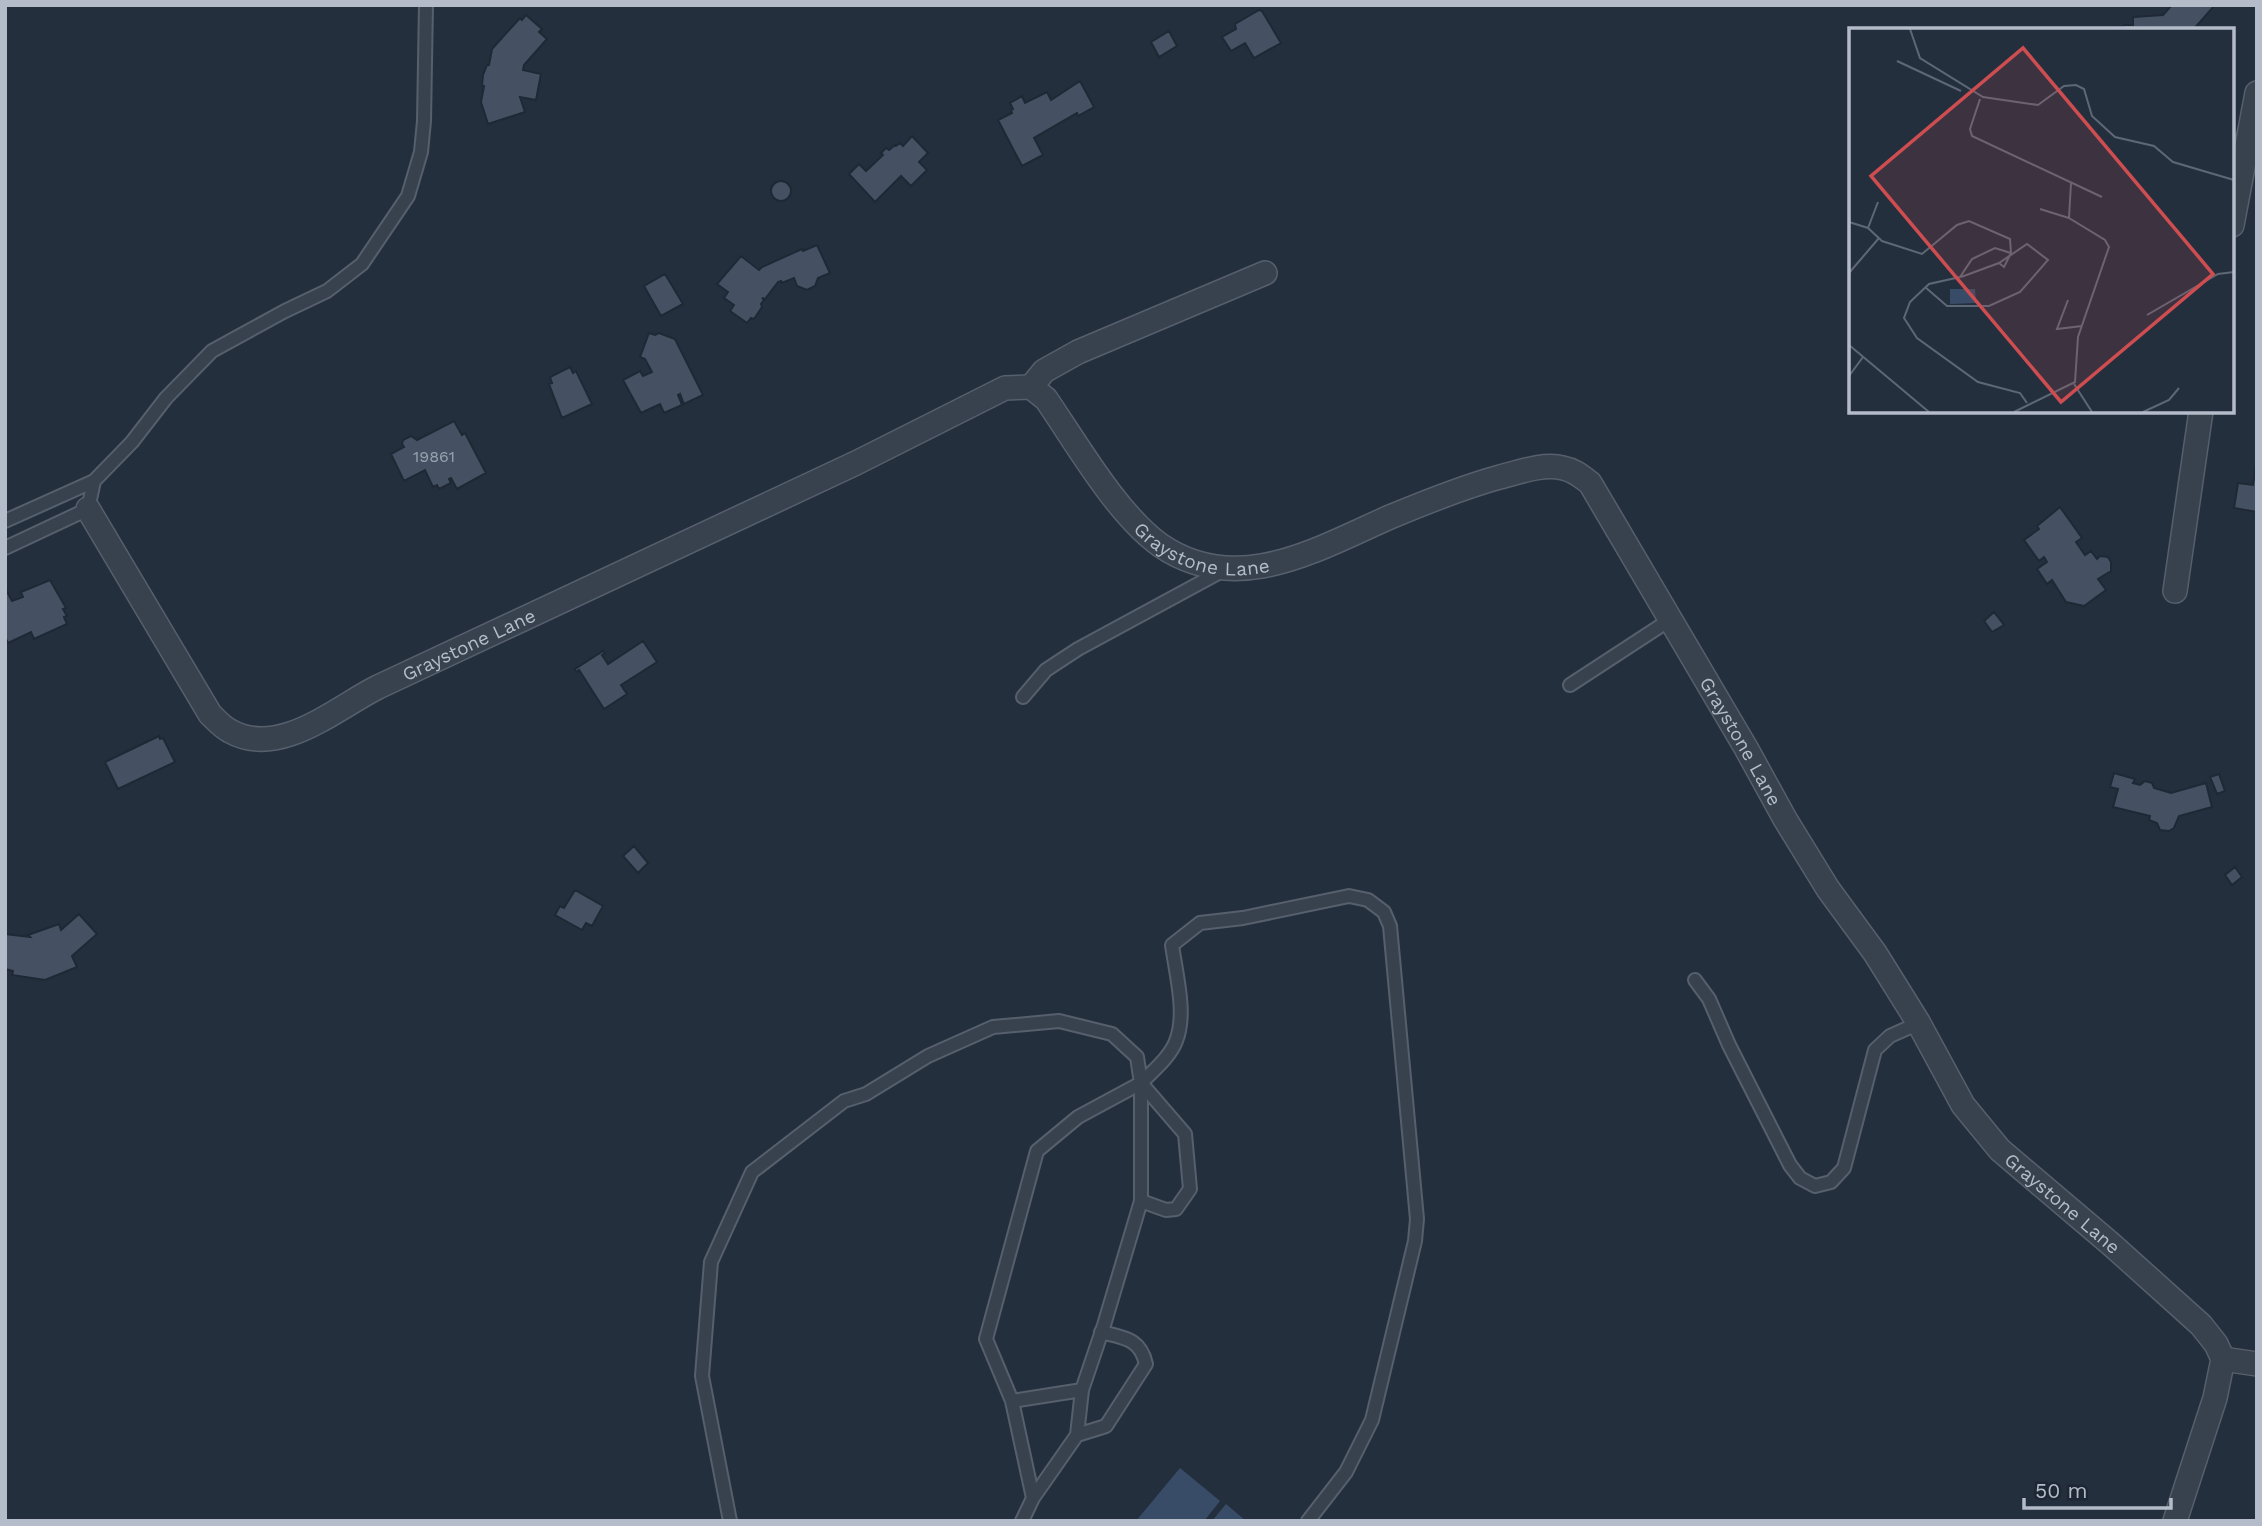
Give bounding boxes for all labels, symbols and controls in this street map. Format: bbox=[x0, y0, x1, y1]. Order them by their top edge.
inset map bbox=[1849, 28, 2234, 413]
house number: 19861 bbox=[413, 447, 455, 466]
street label: Graystone Lane bbox=[1129, 517, 1271, 580]
street label: Graystone Lane bbox=[398, 603, 539, 686]
street label: Graystone Lane bbox=[1695, 673, 1787, 810]
street label: Graystone Lane bbox=[2000, 1148, 2125, 1259]
scale bar bbox=[2024, 1466, 2171, 1510]
text: 50 m bbox=[2035, 1478, 2087, 1503]

